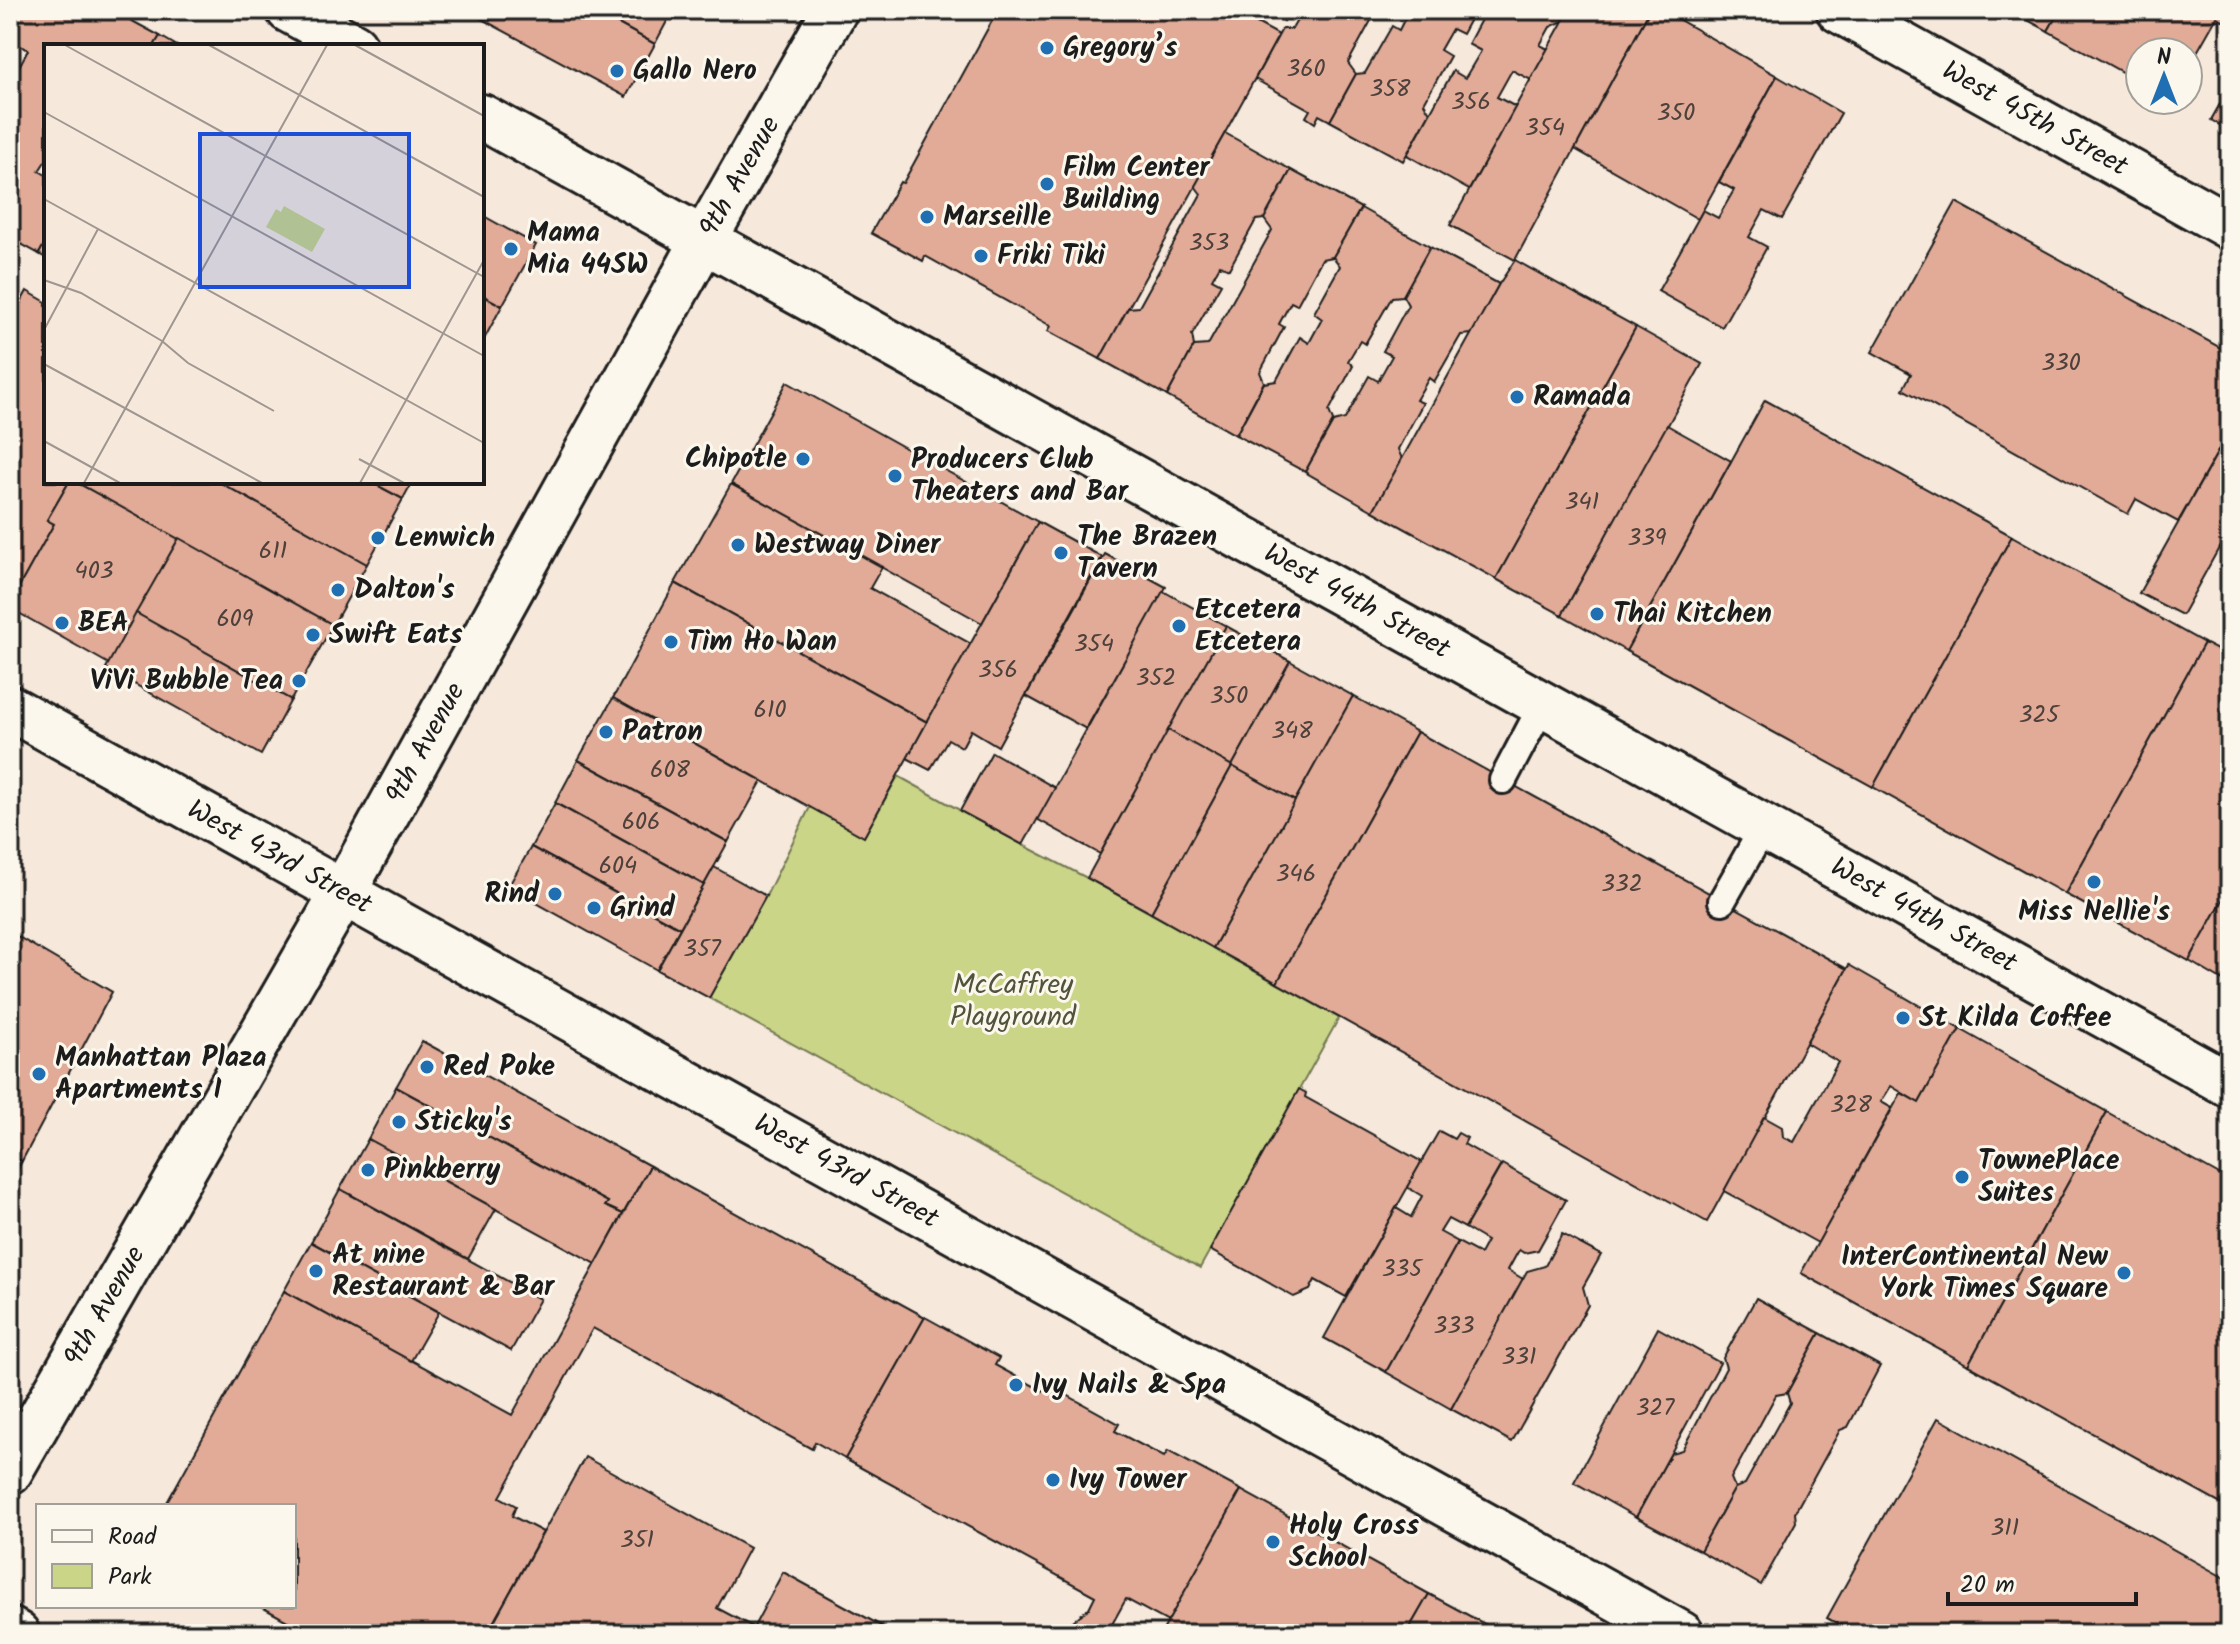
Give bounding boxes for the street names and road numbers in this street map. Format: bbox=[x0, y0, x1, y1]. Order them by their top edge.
street label: West 45th Street bbox=[1933, 49, 2137, 189]
street label: 9th Avenue bbox=[688, 107, 793, 246]
street label: West 44th Street bbox=[1255, 531, 1460, 672]
street label: 9th Avenue bbox=[374, 674, 478, 813]
street label: West 43rd Street bbox=[179, 788, 381, 927]
street label: West 44th Street bbox=[1822, 845, 2026, 986]
street label: West 43rd Street bbox=[745, 1102, 948, 1241]
street label: 9th Avenue bbox=[52, 1237, 158, 1375]

